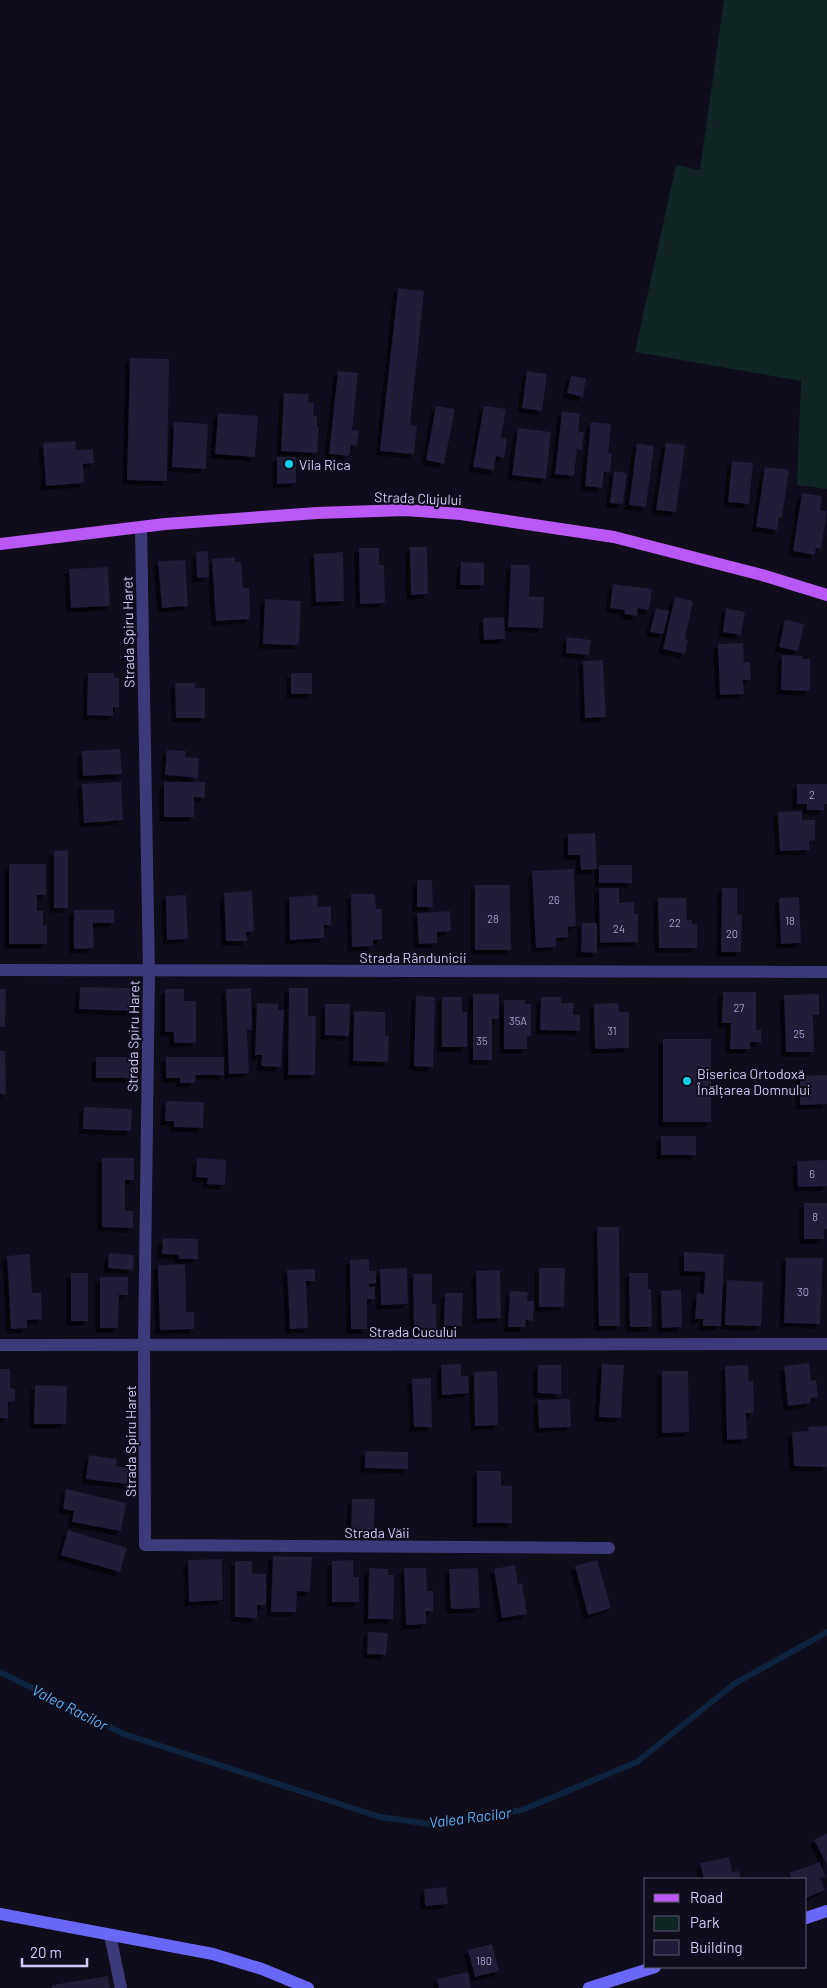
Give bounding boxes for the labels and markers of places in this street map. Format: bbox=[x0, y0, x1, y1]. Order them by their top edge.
place label: Vila Rica bbox=[299, 456, 351, 473]
marker: Vila Rica bbox=[283, 458, 295, 470]
place label: Biserica Ortodoxă Înălțarea Domnului bbox=[697, 1065, 810, 1098]
marker: Biserica Ortodoxă Înălțarea Domnului bbox=[681, 1075, 693, 1087]

